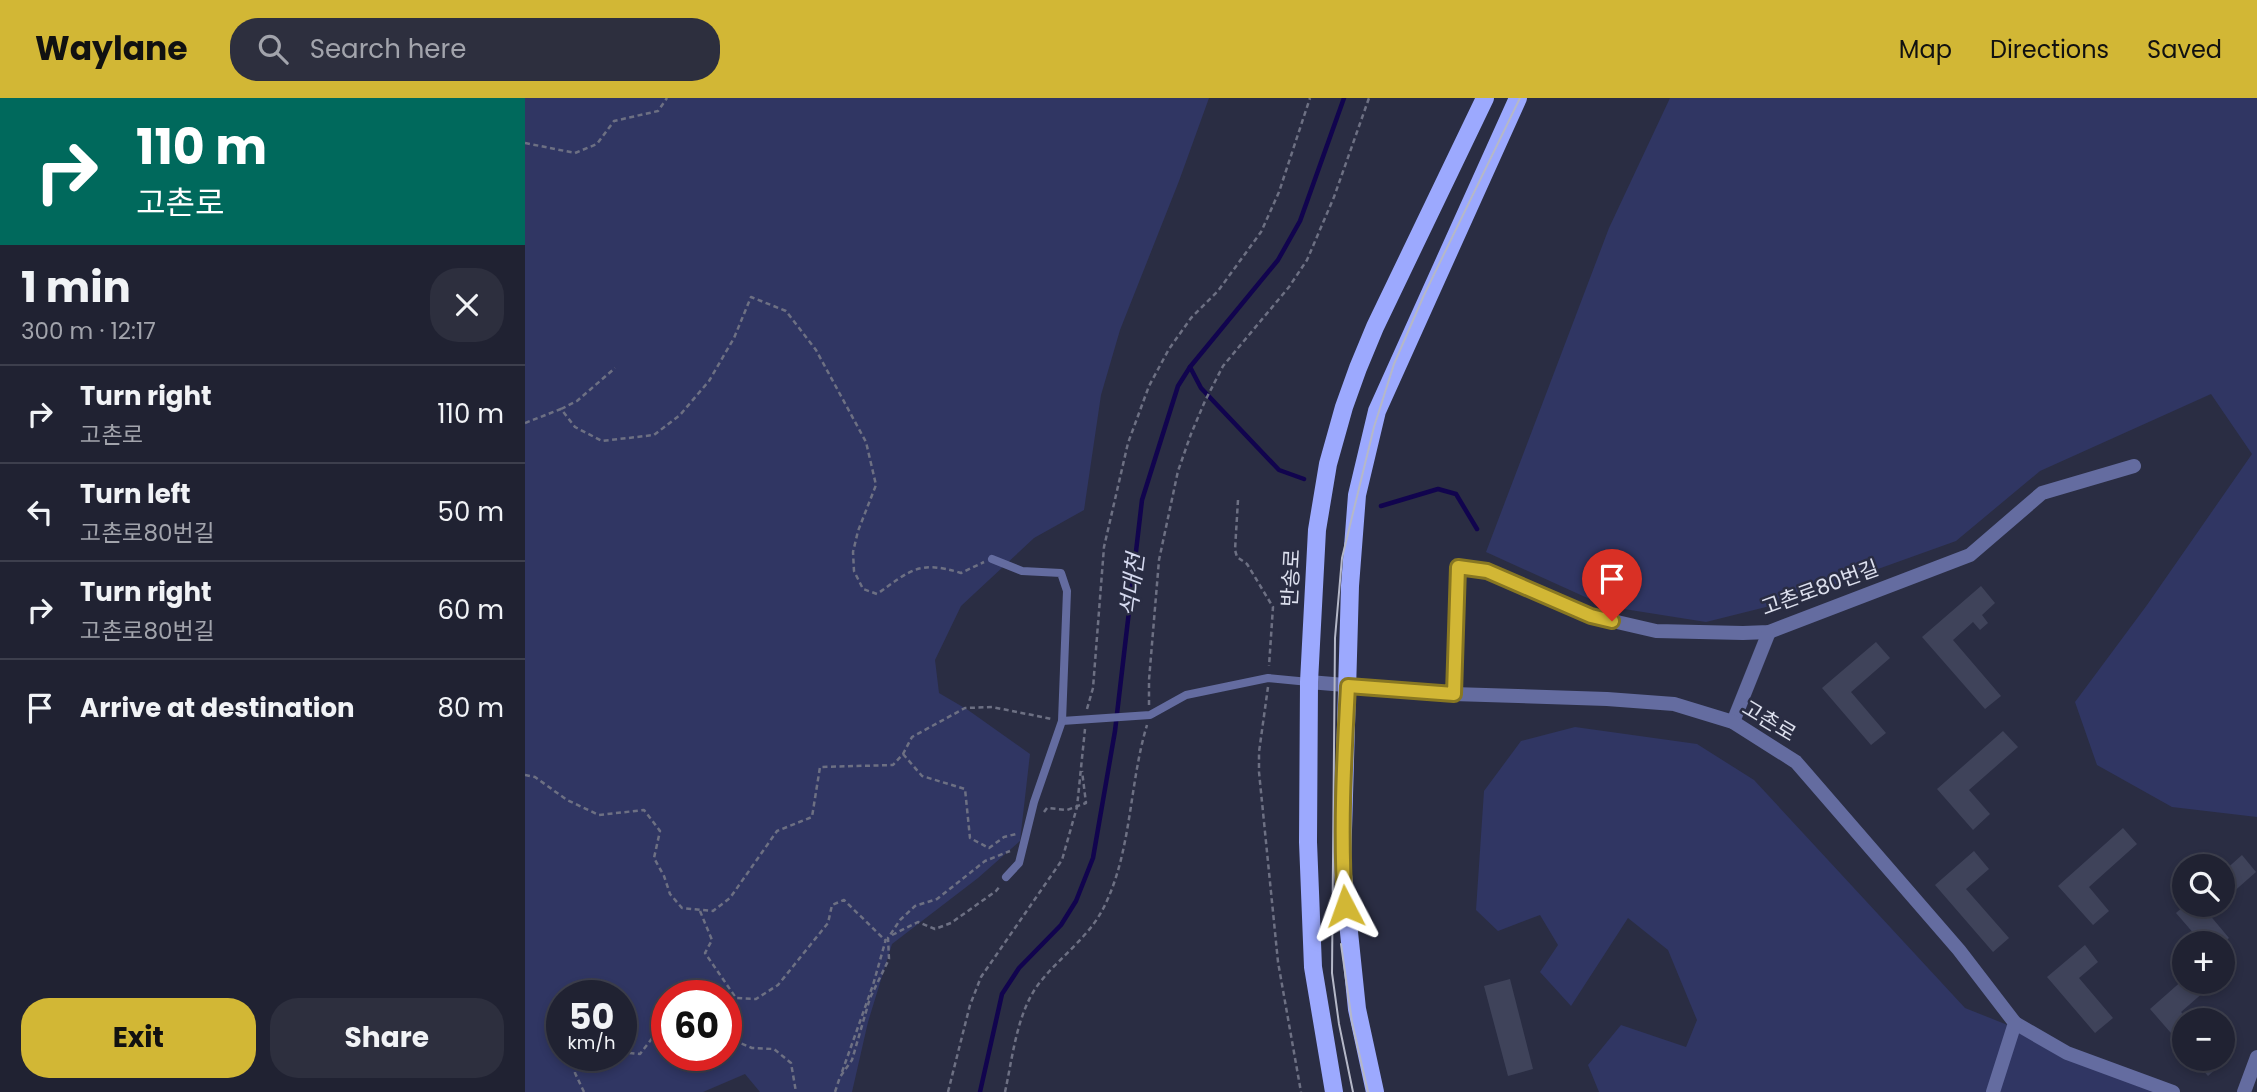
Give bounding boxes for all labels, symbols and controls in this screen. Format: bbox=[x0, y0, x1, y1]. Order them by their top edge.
search box bbox=[230, 18, 720, 81]
text: Waylane bbox=[35, 25, 188, 72]
icon: search bbox=[254, 30, 292, 68]
text: Search here bbox=[310, 31, 466, 67]
text: Map bbox=[1899, 33, 1952, 66]
text: Directions bbox=[1990, 33, 2109, 66]
text: Saved bbox=[2147, 33, 2222, 66]
text: 110 m bbox=[136, 113, 267, 181]
icon: right bbox=[21, 126, 112, 217]
text: 고촌로 bbox=[136, 180, 224, 225]
text: 1 min bbox=[21, 258, 131, 317]
button: close bbox=[430, 268, 504, 342]
text: 300 m · 12:17 bbox=[21, 315, 156, 347]
text: Turn right bbox=[80, 378, 212, 414]
icon: right bbox=[21, 395, 59, 433]
text: 110 m bbox=[437, 396, 504, 432]
text: 고촌로 bbox=[80, 419, 143, 451]
text: Turn left bbox=[80, 476, 191, 512]
icon: left bbox=[21, 493, 59, 531]
text: 50 m bbox=[438, 494, 504, 530]
text: 고촌로80번길 bbox=[80, 517, 215, 549]
street label: 반송로 bbox=[1275, 548, 1306, 608]
water label: 석대천 bbox=[1112, 549, 1152, 618]
pin bbox=[1582, 549, 1642, 621]
street label: 고촌로80번길 bbox=[1757, 553, 1883, 622]
icon: arrive bbox=[1593, 560, 1631, 598]
text: Turn right bbox=[80, 574, 212, 610]
icon: right bbox=[21, 591, 59, 629]
text: 60 m bbox=[437, 592, 504, 628]
text: 고촌로80번길 bbox=[80, 615, 215, 647]
icon: arrive bbox=[21, 689, 59, 727]
text: Arrive at destination bbox=[80, 690, 355, 726]
text: 80 m bbox=[438, 690, 504, 726]
street label: 고촌로 bbox=[1737, 693, 1802, 748]
map controls bbox=[2172, 854, 2235, 1071]
button: search bbox=[2172, 854, 2235, 917]
position arrow bbox=[1308, 869, 1382, 943]
button: + bbox=[2172, 931, 2235, 994]
speed limit sign: 60 bbox=[651, 980, 742, 1071]
text: 50 bbox=[569, 992, 614, 1041]
button: Exit bbox=[21, 998, 256, 1078]
button: Share bbox=[270, 998, 504, 1078]
button: − bbox=[2172, 1008, 2235, 1071]
text: km/h bbox=[568, 1030, 615, 1055]

